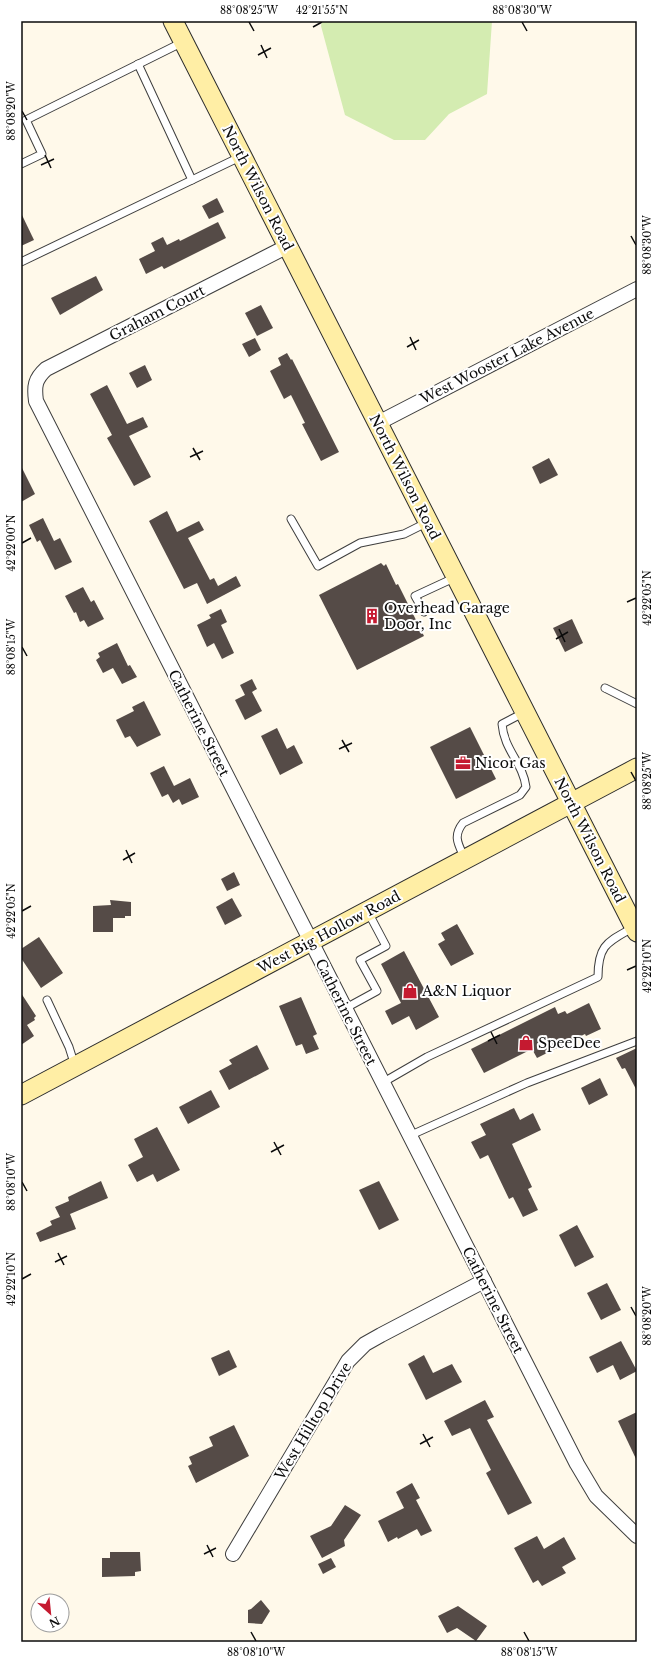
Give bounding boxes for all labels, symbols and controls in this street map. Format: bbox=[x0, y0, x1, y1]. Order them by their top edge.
text: 88°08'25"W bbox=[220, 4, 278, 17]
text: 42°21'55"N bbox=[296, 4, 348, 17]
text: 88°08'30"W bbox=[492, 4, 552, 17]
text: 88°08'20"W bbox=[5, 81, 18, 141]
street label: North Wilson Road bbox=[219, 122, 298, 254]
text: 88°08'30"W bbox=[641, 215, 654, 275]
street label: Graham Court bbox=[106, 281, 208, 345]
street label: West Wooster Lake Avenue bbox=[416, 304, 597, 408]
street label: North Wilson Road bbox=[366, 411, 445, 543]
text: 42°22'00"N bbox=[5, 515, 18, 571]
text: 42°22'05"N bbox=[641, 570, 654, 626]
place label: Overhead Garage Door, Inc bbox=[384, 599, 510, 633]
building icon: Overhead Garage Door, Inc bbox=[363, 607, 381, 625]
text: 88°08'15"W bbox=[5, 619, 18, 675]
street label: Catherine Street bbox=[164, 667, 234, 780]
text: 88°08'25"W bbox=[641, 752, 654, 810]
office icon: Nicor Gas bbox=[454, 754, 472, 772]
place label: Nicor Gas bbox=[475, 754, 546, 772]
street label: North Wilson Road bbox=[551, 774, 630, 906]
text: 42°22'05"N bbox=[5, 883, 18, 939]
street label: West Big Hollow Road bbox=[254, 886, 404, 978]
text: 42°22'10"N bbox=[641, 939, 654, 993]
street label: Catherine Street bbox=[311, 956, 381, 1069]
shop icon: A&N Liquor bbox=[401, 982, 419, 1000]
place label: A&N Liquor bbox=[421, 982, 511, 1000]
shop icon: SpeeDee bbox=[517, 1034, 535, 1052]
place label: SpeeDee bbox=[538, 1034, 601, 1052]
text: 88°08'10"W bbox=[5, 1153, 18, 1211]
street label: Catherine Street bbox=[458, 1244, 528, 1357]
text: 42°22'10"N bbox=[5, 1252, 18, 1306]
text: 88°08'20"W bbox=[641, 1286, 654, 1346]
street label: West Hilltop Drive bbox=[270, 1359, 355, 1484]
north arrow bbox=[30, 1593, 70, 1633]
text: N bbox=[46, 1613, 62, 1631]
text: 88°08'10"W bbox=[227, 1646, 285, 1659]
text: 88°08'15"W bbox=[501, 1646, 557, 1659]

